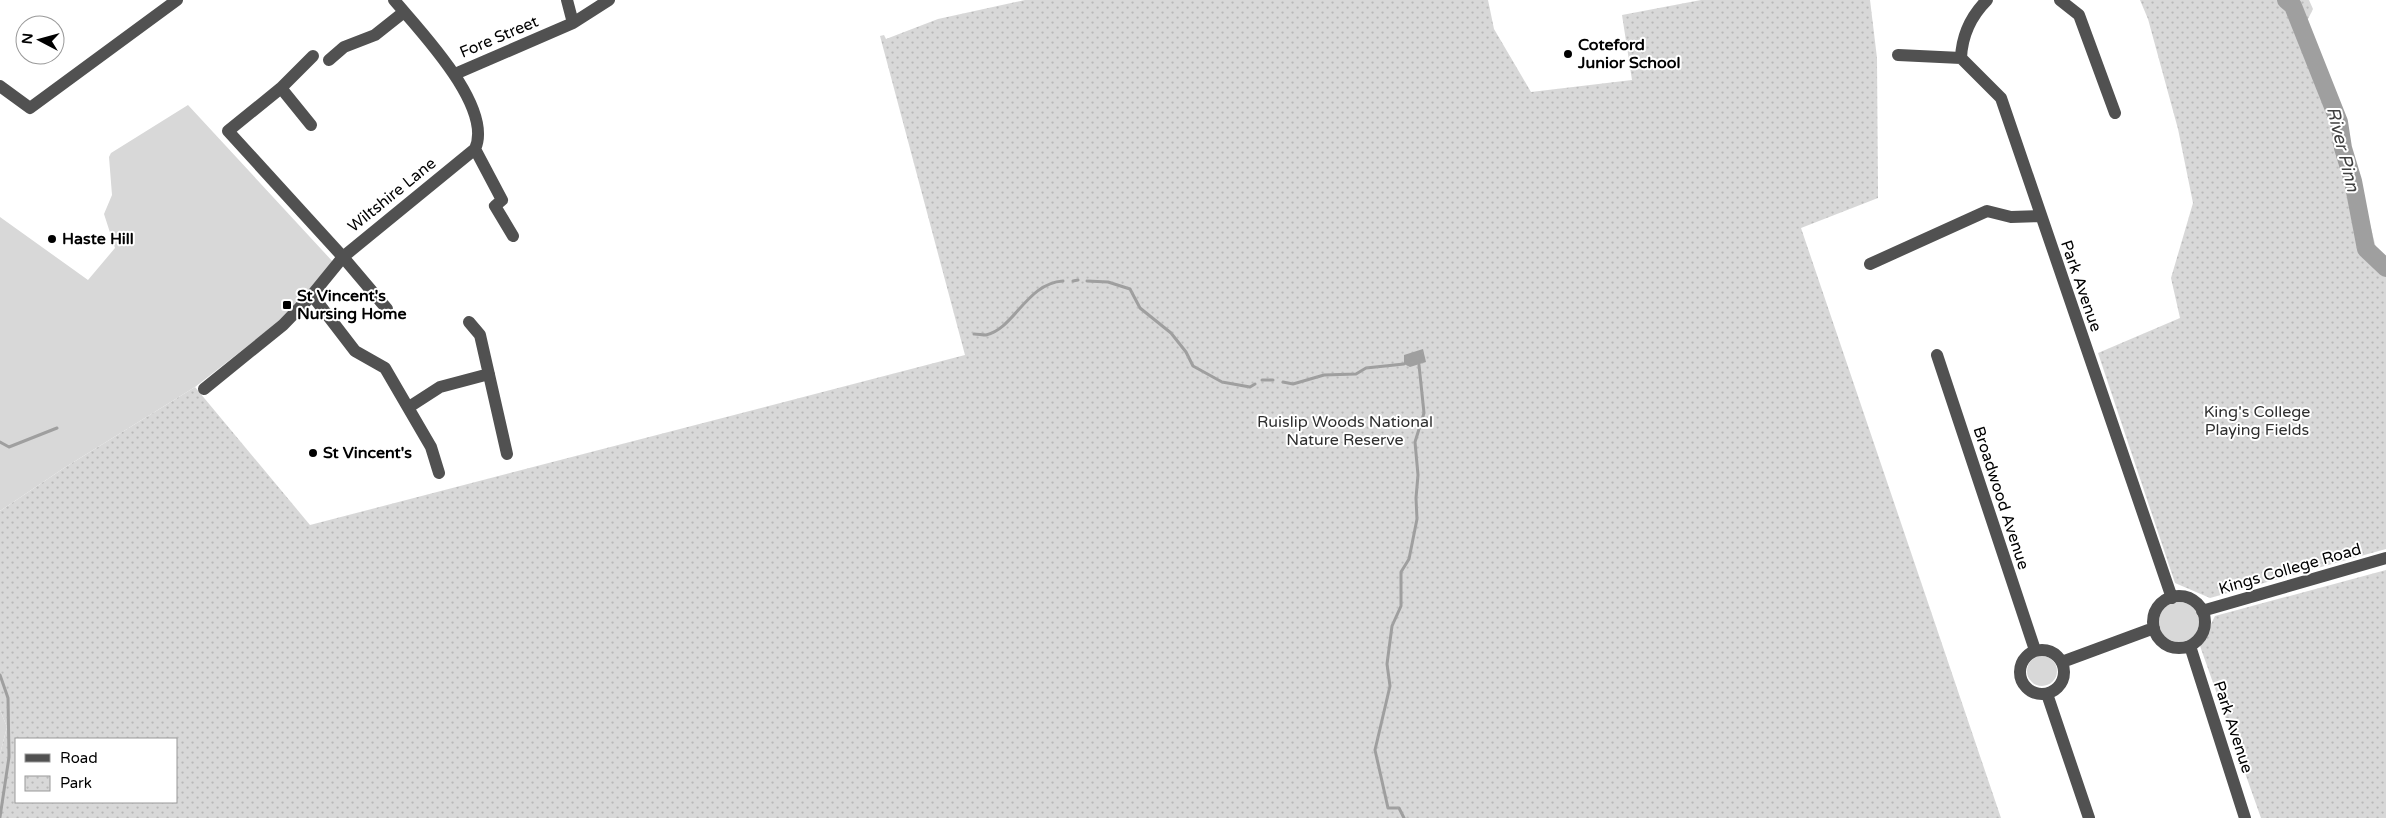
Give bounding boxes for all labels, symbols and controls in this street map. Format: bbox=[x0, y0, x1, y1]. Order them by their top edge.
street label: Fore Street bbox=[457, 11, 541, 63]
north arrow bbox=[15, 15, 65, 65]
text: N bbox=[19, 32, 37, 45]
place label: Coteford Junior School bbox=[1577, 35, 1681, 73]
marker: Coteford Junior School bbox=[1562, 48, 1574, 60]
water label: River Pinn bbox=[2322, 104, 2364, 195]
street label: Wiltshire Lane bbox=[344, 153, 440, 237]
place label: Haste Hill bbox=[62, 229, 134, 249]
marker: Haste Hill bbox=[46, 233, 58, 245]
street label: Park Avenue bbox=[2056, 238, 2106, 334]
place label: St Vincent's Nursing Home bbox=[297, 286, 407, 324]
marker: St Vincent's Nursing Home bbox=[281, 299, 293, 311]
park label: King's College Playing Fields bbox=[2204, 402, 2310, 440]
park label: Ruislip Woods National Nature Reserve bbox=[1257, 412, 1433, 450]
street label: Broadwood Avenue bbox=[1968, 424, 2034, 572]
place label: St Vincent's bbox=[323, 443, 412, 463]
marker: St Vincent's bbox=[307, 447, 319, 459]
street label: Kings College Road bbox=[2216, 539, 2364, 599]
street label: Park Avenue bbox=[2209, 678, 2257, 776]
legend bbox=[15, 738, 178, 803]
text: Road bbox=[60, 749, 98, 767]
text: Park bbox=[60, 774, 92, 792]

